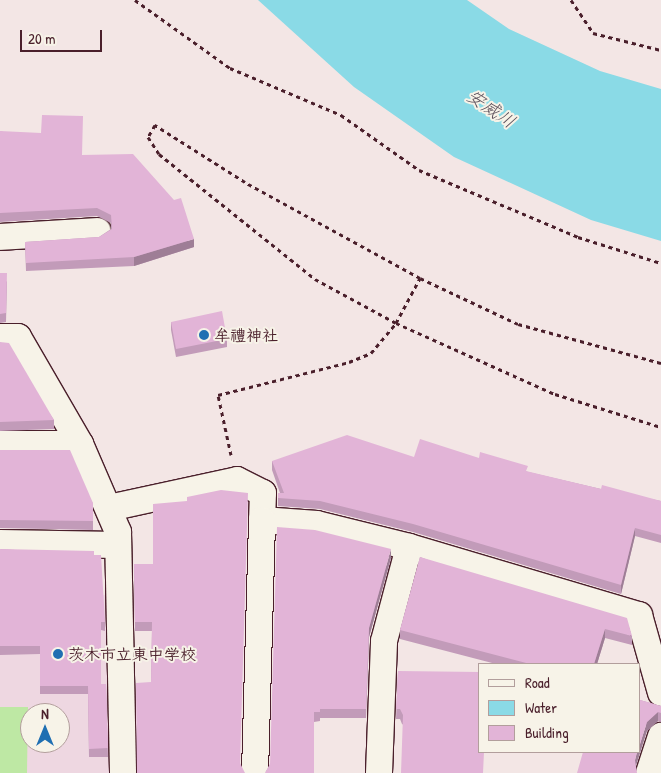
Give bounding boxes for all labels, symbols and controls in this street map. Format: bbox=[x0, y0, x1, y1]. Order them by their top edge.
scale bar bbox=[22, 20, 105, 52]
text: 20 m bbox=[28, 28, 55, 49]
water label: 安威川 bbox=[463, 85, 519, 133]
place label: 牟禮神社 bbox=[214, 325, 278, 345]
marker: 牟禮神社 bbox=[198, 329, 210, 341]
place label: 茨木市立東中学校 bbox=[68, 644, 196, 664]
marker: 茨木市立東中学校 bbox=[52, 648, 64, 660]
legend bbox=[478, 663, 641, 753]
text: Road bbox=[525, 672, 550, 693]
text: Water bbox=[525, 697, 557, 718]
north arrow bbox=[20, 703, 70, 753]
text: N bbox=[41, 704, 49, 723]
text: Building bbox=[525, 722, 569, 743]

